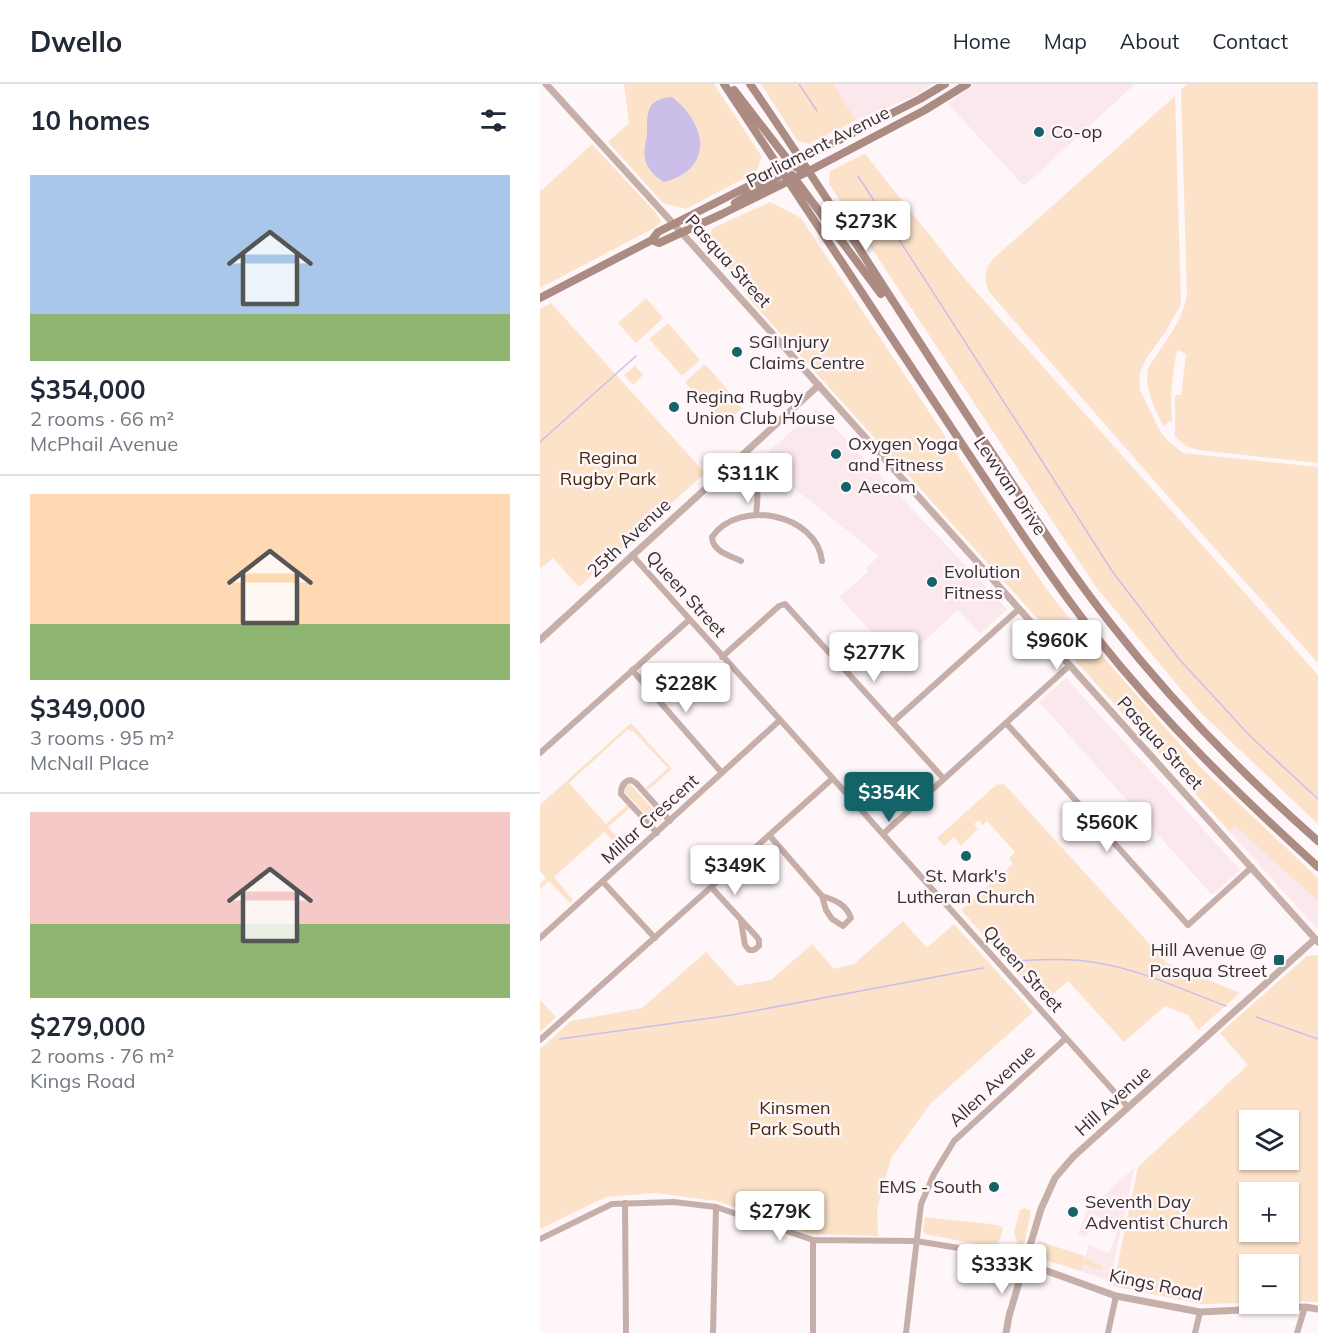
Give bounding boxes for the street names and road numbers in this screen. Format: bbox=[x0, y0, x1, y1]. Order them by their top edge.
street label: Parliament Avenue bbox=[742, 100, 893, 193]
street label: Pasqua Street bbox=[681, 209, 776, 312]
street label: Lewvan Drive bbox=[969, 432, 1052, 539]
street label: 25th Avenue bbox=[582, 493, 675, 582]
street label: Queen Street bbox=[641, 546, 731, 642]
street label: Pasqua Street bbox=[1113, 691, 1208, 794]
street label: Millar Crescent bbox=[596, 769, 703, 868]
street label: Queen Street bbox=[978, 921, 1068, 1017]
street label: Allen Avenue bbox=[944, 1040, 1040, 1131]
street label: Hill Avenue bbox=[1070, 1061, 1155, 1141]
street label: Kings Road bbox=[1107, 1263, 1205, 1306]

